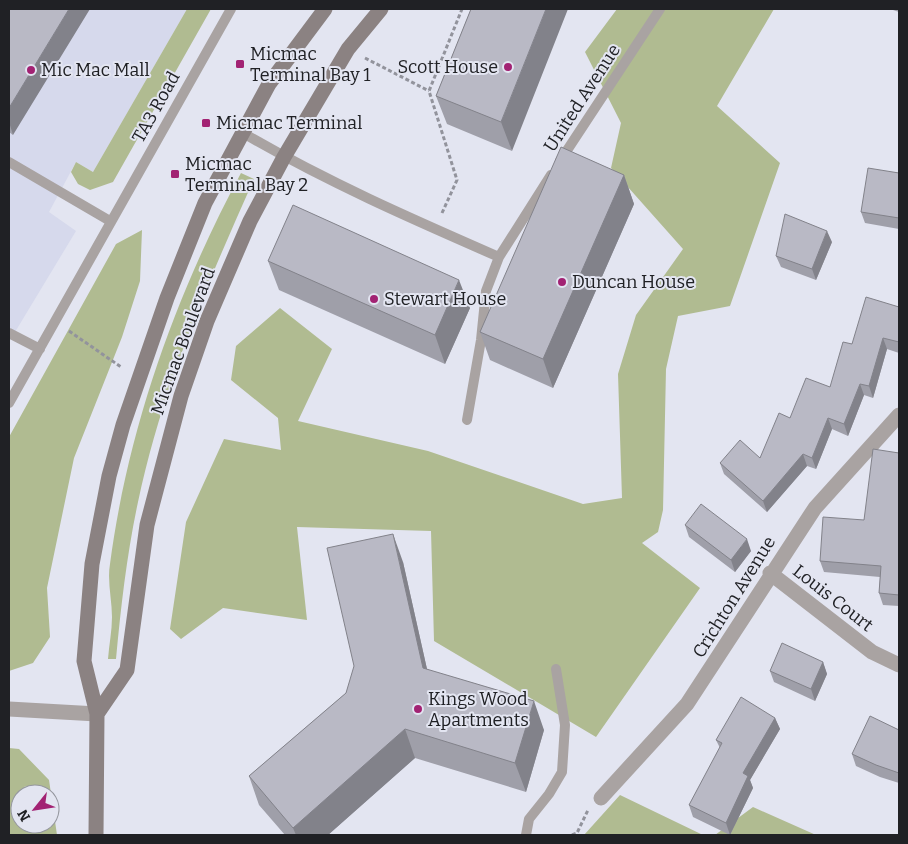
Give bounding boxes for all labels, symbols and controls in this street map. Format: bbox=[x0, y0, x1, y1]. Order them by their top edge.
street label: United Avenue bbox=[539, 40, 625, 156]
place label: Micmac Terminal Bay 1 bbox=[250, 43, 371, 86]
place label: Scott House bbox=[398, 56, 498, 78]
marker: Micmac Terminal Bay 1 bbox=[234, 58, 246, 70]
place label: Mic Mac Mall bbox=[41, 59, 150, 81]
marker: Scott House bbox=[502, 61, 514, 73]
marker: Mic Mac Mall bbox=[25, 64, 37, 76]
street label: TA3 Road bbox=[127, 67, 185, 146]
place label: Micmac Terminal bbox=[216, 112, 362, 134]
marker: Micmac Terminal bbox=[200, 117, 212, 129]
place label: Micmac Terminal Bay 2 bbox=[185, 153, 308, 196]
marker: Micmac Terminal Bay 2 bbox=[169, 168, 181, 180]
street label: Micmac Boulevard bbox=[146, 264, 220, 418]
place label: Duncan House bbox=[572, 271, 695, 293]
marker: Duncan House bbox=[556, 276, 568, 288]
place label: Stewart House bbox=[384, 288, 506, 310]
marker: Stewart House bbox=[368, 293, 380, 305]
street label: Crichton Avenue bbox=[688, 532, 780, 662]
street label: Louis Court bbox=[788, 560, 878, 636]
place label: Kings Wood Apartments bbox=[428, 688, 529, 731]
marker: Kings Wood Apartments bbox=[412, 703, 424, 715]
north arrow bbox=[10, 784, 60, 834]
text: N bbox=[14, 806, 34, 824]

